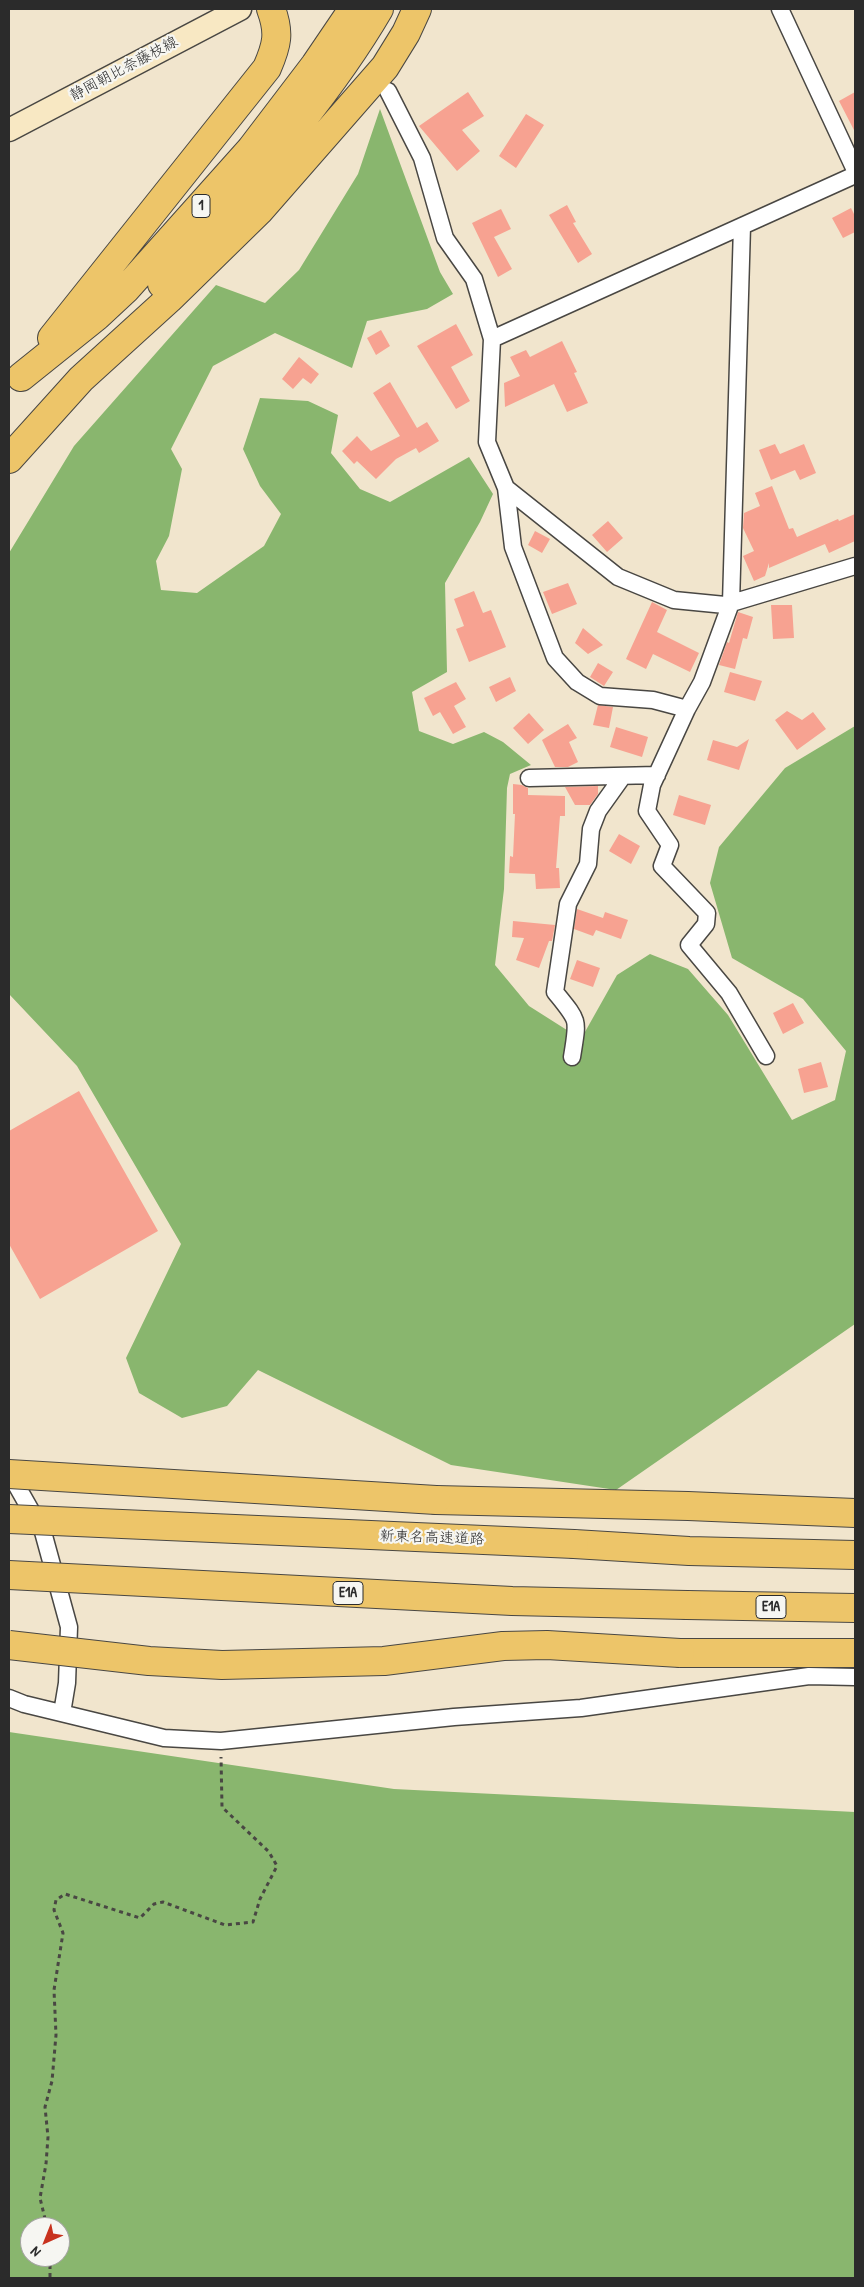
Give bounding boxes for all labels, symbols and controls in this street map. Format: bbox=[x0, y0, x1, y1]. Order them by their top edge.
street label: 静岡朝比奈藤枝線 bbox=[67, 33, 181, 105]
road number: 1 bbox=[192, 195, 210, 218]
street label: 新東名高速道路 bbox=[379, 1527, 485, 1549]
road number: E1A bbox=[333, 1582, 363, 1605]
road number: E1A bbox=[756, 1595, 786, 1618]
north arrow bbox=[20, 2217, 70, 2267]
text: N bbox=[26, 2243, 44, 2262]

